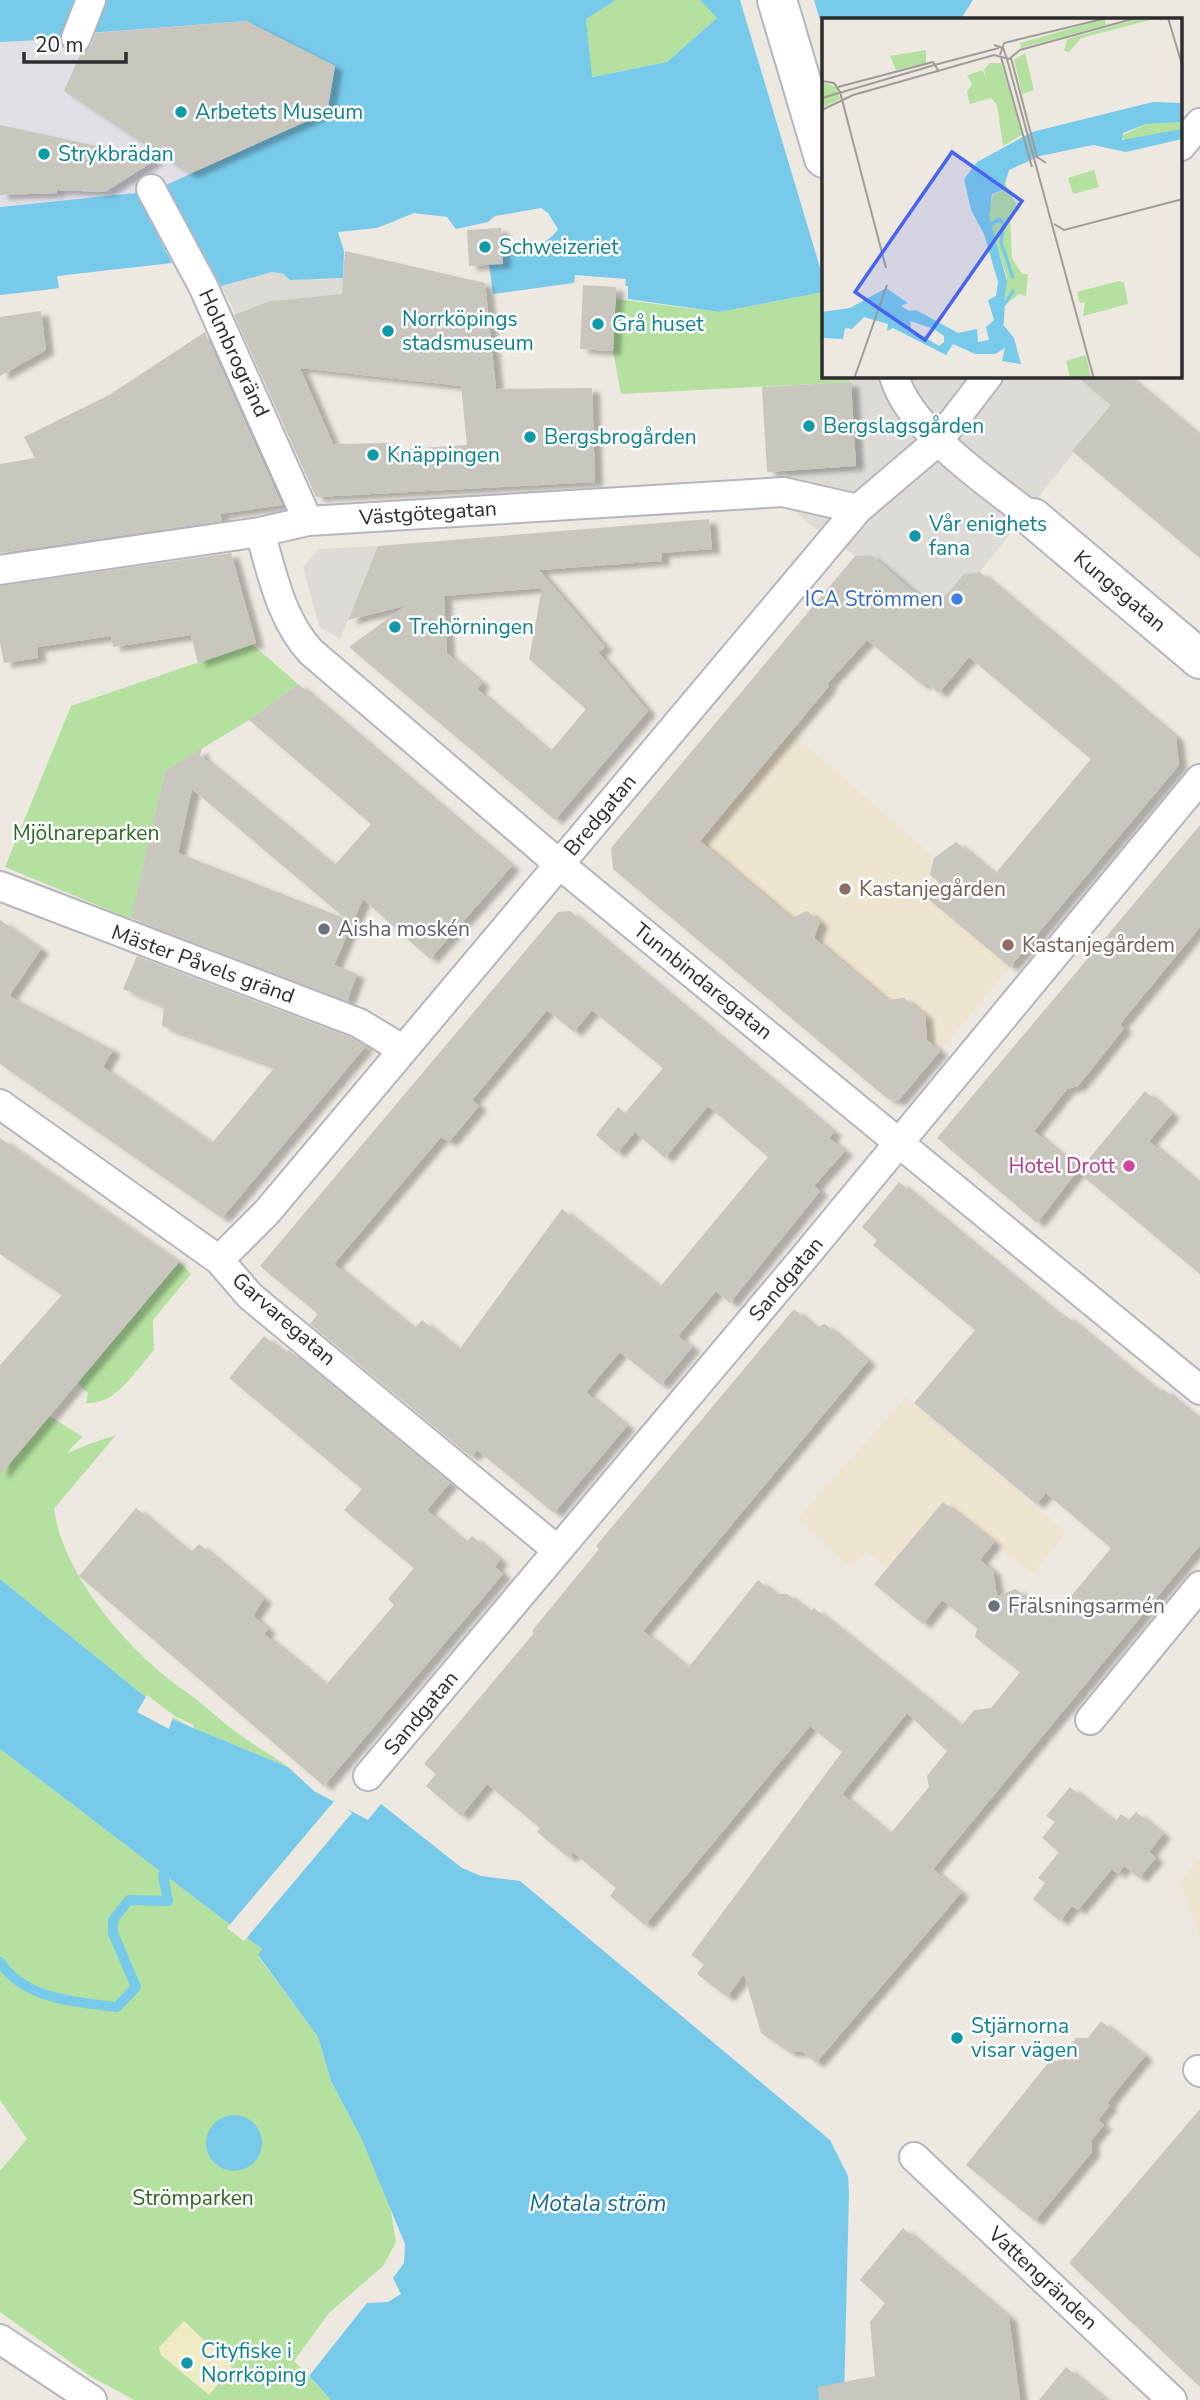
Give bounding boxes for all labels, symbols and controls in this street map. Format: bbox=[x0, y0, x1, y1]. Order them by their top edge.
inset map bbox=[822, 18, 1182, 378]
scale bar bbox=[24, 21, 126, 65]
text: 20 m bbox=[35, 31, 84, 59]
place label: Arbetets Museum bbox=[195, 98, 363, 126]
marker: Arbetets Museum bbox=[173, 104, 189, 120]
place label: Strykbrädan bbox=[58, 140, 174, 168]
marker: Strykbrädan bbox=[36, 146, 52, 162]
place label: Schweizeriet bbox=[499, 233, 619, 261]
marker: Schweizeriet bbox=[477, 239, 493, 255]
street label: Holmbrogränd bbox=[192, 284, 276, 422]
place label: Norrköpings stadsmuseum bbox=[402, 305, 534, 357]
place label: Grå huset bbox=[612, 310, 704, 338]
marker: Grå huset bbox=[590, 316, 606, 332]
marker: Norrköpings stadsmuseum bbox=[380, 323, 396, 339]
place label: Bergslagsgården bbox=[823, 412, 984, 440]
marker: Bergslagsgården bbox=[801, 418, 817, 434]
place label: Bergsbrogården bbox=[544, 423, 697, 451]
marker: Bergsbrogården bbox=[522, 429, 538, 445]
place label: Knäppingen bbox=[387, 441, 500, 469]
marker: Knäppingen bbox=[365, 447, 381, 463]
street label: Västgötegatan bbox=[357, 494, 498, 532]
place label: Vår enighets fana bbox=[928, 510, 1047, 562]
marker: Vår enighets fana bbox=[907, 528, 923, 544]
street label: Kungsgatan bbox=[1068, 544, 1172, 638]
place label: ICA Strömmen bbox=[805, 585, 943, 613]
marker: ICA Strömmen bbox=[949, 591, 965, 607]
place label: Trehörningen bbox=[409, 613, 534, 641]
marker: Trehörningen bbox=[387, 619, 403, 635]
street label: Bredgatan bbox=[558, 768, 642, 862]
park label: Mjölnareparken bbox=[13, 819, 159, 847]
place label: Kastanjegården bbox=[859, 875, 1006, 903]
marker: Kastanjegården bbox=[837, 881, 853, 897]
place label: Aisha moskén bbox=[338, 915, 470, 943]
street label: Tunnbindaregatan bbox=[628, 916, 778, 1046]
street label: Mäster Påvels gränd bbox=[108, 918, 298, 1010]
marker: Aisha moskén bbox=[316, 921, 332, 937]
place label: Kastanjegårdem bbox=[1022, 931, 1175, 959]
marker: Kastanjegårdem bbox=[1000, 937, 1016, 953]
place label: Hotel Drott bbox=[1008, 1152, 1116, 1180]
marker: Hotel Drott bbox=[1121, 1158, 1137, 1174]
street label: Sandgatan bbox=[742, 1231, 830, 1327]
street label: Garvaregatan bbox=[226, 1266, 342, 1372]
place label: Frälsningsarmén bbox=[1008, 1592, 1165, 1620]
marker: Frälsningsarmén bbox=[986, 1598, 1002, 1614]
street label: Sandgatan bbox=[377, 1665, 465, 1761]
place label: Stjärnorna visar vägen bbox=[971, 2012, 1078, 2064]
marker: Stjärnorna visar vägen bbox=[949, 2030, 965, 2046]
park label: Strömparken bbox=[132, 2184, 254, 2212]
water label: Motala ström bbox=[529, 2188, 667, 2219]
street label: Vattengränden bbox=[982, 2219, 1104, 2336]
place label: Cityfiske i Norrköping bbox=[201, 2337, 307, 2389]
marker: Cityfiske i Norrköping bbox=[179, 2355, 195, 2371]

